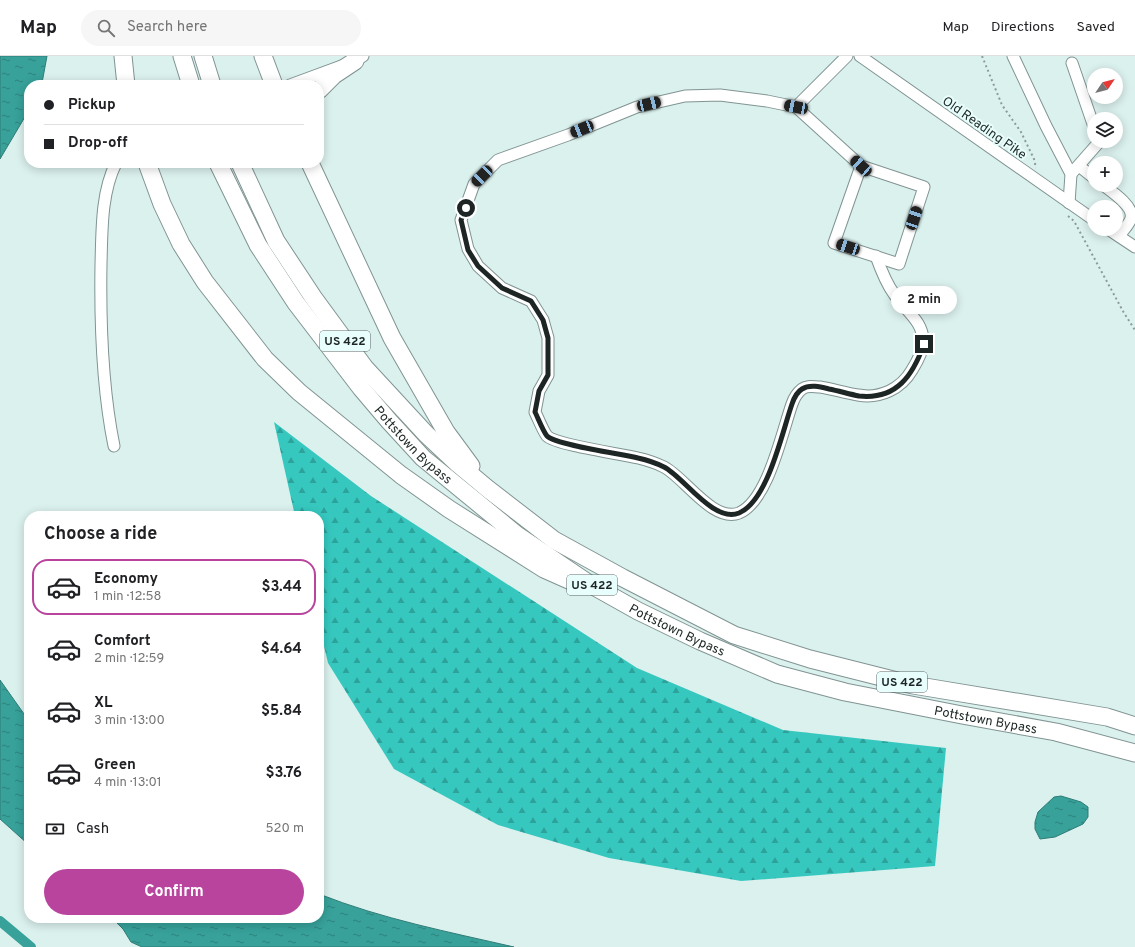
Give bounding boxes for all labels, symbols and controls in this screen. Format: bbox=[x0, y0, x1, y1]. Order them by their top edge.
search box bbox=[81, 10, 361, 46]
text: Map bbox=[20, 16, 57, 40]
icon: search bbox=[95, 17, 117, 39]
text: Search here bbox=[127, 18, 207, 37]
text: Map bbox=[943, 19, 969, 36]
text: Directions bbox=[991, 19, 1055, 36]
text: Saved bbox=[1077, 19, 1115, 36]
north arrow bbox=[1087, 68, 1123, 104]
map controls bbox=[1087, 68, 1123, 236]
street label: Old Reading Pike bbox=[939, 94, 1029, 164]
car bbox=[636, 95, 662, 113]
text: Pickup bbox=[68, 96, 116, 115]
car bbox=[783, 99, 809, 115]
button: layers bbox=[1087, 112, 1123, 148]
car bbox=[569, 119, 595, 139]
text: Drop-off bbox=[68, 134, 128, 153]
car bbox=[848, 154, 874, 178]
button: + bbox=[1087, 156, 1123, 192]
car bbox=[469, 163, 495, 189]
route start bbox=[457, 199, 475, 217]
button: − bbox=[1087, 200, 1123, 236]
car bbox=[905, 205, 923, 231]
car bbox=[835, 238, 861, 256]
callout: 2 min bbox=[891, 286, 957, 314]
text: 2 min bbox=[907, 292, 941, 308]
road number: US 422 bbox=[320, 331, 370, 351]
route end bbox=[915, 335, 933, 353]
street label: Pottstown Bypass bbox=[370, 403, 455, 489]
text: Choose a ride bbox=[44, 523, 157, 546]
icon: car bbox=[46, 569, 82, 605]
text: Economy bbox=[94, 570, 158, 589]
road number: US 422 bbox=[567, 575, 617, 595]
text: $3.44 bbox=[261, 578, 302, 597]
text: 1 min · 12:58 bbox=[94, 589, 161, 605]
street label: Pottstown Bypass bbox=[625, 601, 727, 661]
icon: car bbox=[46, 631, 82, 667]
text: Comfort bbox=[94, 632, 151, 651]
text: $4.64 bbox=[261, 640, 302, 659]
text: 2 min · 12:59 bbox=[94, 651, 164, 667]
road number: US 422 bbox=[877, 672, 927, 692]
icon: car bbox=[46, 693, 82, 729]
text: XL bbox=[94, 694, 112, 713]
text: $5.84 bbox=[261, 702, 302, 721]
street label: Pottstown Bypass bbox=[933, 704, 1038, 738]
text: 3 min · 13:00 bbox=[94, 713, 165, 729]
icon: car bbox=[46, 755, 82, 791]
text: Green bbox=[94, 756, 136, 775]
text: $3.76 bbox=[265, 764, 302, 783]
text: 4 min · 13:01 bbox=[94, 775, 162, 791]
icon: cash bbox=[44, 818, 66, 840]
text: Cash bbox=[76, 820, 109, 839]
text: 520 m bbox=[266, 821, 304, 837]
button: Confirm bbox=[44, 869, 304, 915]

